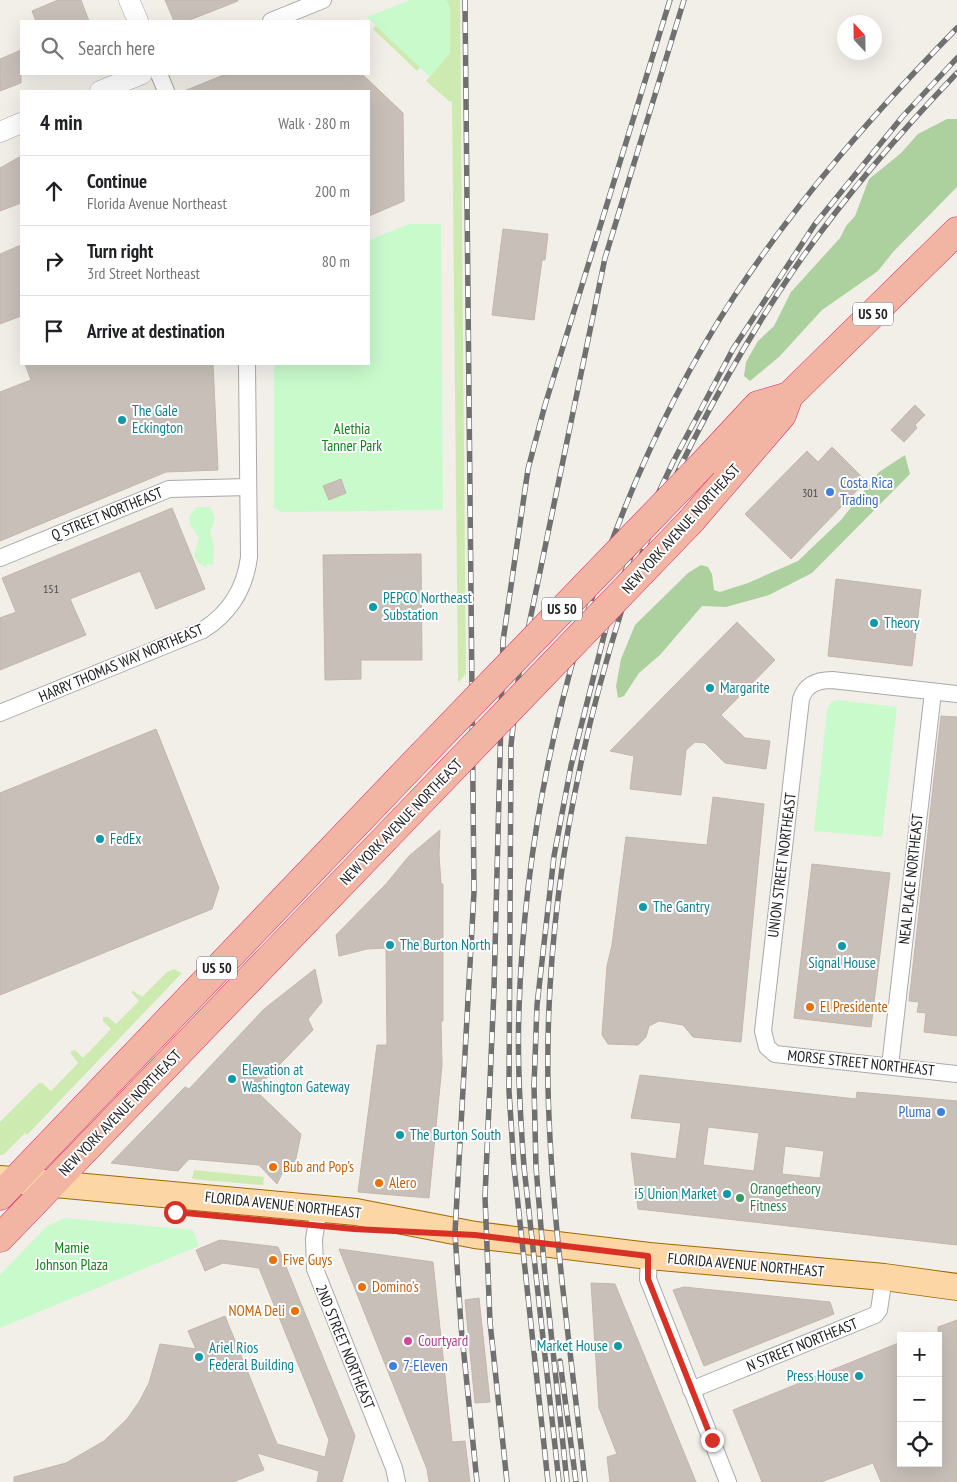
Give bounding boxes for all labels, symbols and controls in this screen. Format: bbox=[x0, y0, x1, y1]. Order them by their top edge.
north arrow bbox=[837, 15, 882, 60]
search box bbox=[20, 20, 370, 75]
icon: search bbox=[38, 34, 66, 62]
text: Search here bbox=[78, 36, 155, 60]
text: 4 min bbox=[40, 109, 82, 136]
text: Walk · 280 m bbox=[278, 113, 350, 133]
text: Continue bbox=[87, 169, 147, 193]
icon: ahead bbox=[40, 177, 68, 205]
text: 200 m bbox=[315, 181, 350, 201]
text: Florida Avenue Northeast bbox=[87, 193, 227, 213]
text: Turn right bbox=[87, 239, 153, 263]
icon: right bbox=[40, 247, 68, 275]
text: 80 m bbox=[322, 251, 350, 271]
text: 3rd Street Northeast bbox=[87, 263, 200, 283]
road number: US 50 bbox=[853, 302, 893, 326]
icon: arrive bbox=[40, 317, 68, 345]
text: Arrive at destination bbox=[87, 319, 225, 343]
place label: The Gale Eckington bbox=[132, 401, 183, 437]
marker: The Gale Eckington bbox=[116, 414, 128, 426]
park label: Alethia Tanner Park bbox=[322, 419, 382, 455]
street label: NEW YORK AVENUE NORTHEAST bbox=[617, 460, 744, 598]
place label: Costa Rica Trading bbox=[840, 473, 893, 509]
street label: Q STREET NORTHEAST bbox=[48, 482, 165, 544]
house number: 301 bbox=[802, 485, 818, 500]
marker: Costa Rica Trading bbox=[824, 486, 836, 498]
house number: 151 bbox=[43, 581, 59, 596]
place label: PEPCO Northeast Substation bbox=[383, 588, 472, 624]
road number: US 50 bbox=[542, 598, 582, 620]
marker: PEPCO Northeast Substation bbox=[367, 601, 379, 613]
place label: Theory bbox=[884, 613, 920, 632]
marker: Theory bbox=[868, 617, 880, 629]
street label: HARRY THOMAS WAY NORTHEAST bbox=[36, 619, 206, 706]
place label: Margarite bbox=[720, 678, 770, 697]
marker: Margarite bbox=[704, 682, 716, 694]
street label: NEW YORK AVENUE NORTHEAST bbox=[335, 754, 466, 889]
street label: UNION STREET NORTHEAST bbox=[763, 791, 800, 938]
street label: NEAL PLACE NORTHEAST bbox=[894, 813, 927, 945]
place label: FedEx bbox=[110, 829, 142, 848]
marker: FedEx bbox=[94, 833, 106, 845]
place label: The Gantry bbox=[653, 897, 710, 916]
marker: The Gantry bbox=[637, 901, 649, 913]
place label: The Burton North bbox=[400, 935, 491, 954]
marker: The Burton North bbox=[384, 939, 396, 951]
marker: Signal House bbox=[836, 940, 848, 952]
place label: Signal House bbox=[808, 953, 876, 972]
road number: US 50 bbox=[197, 956, 237, 980]
place label: El Presidente bbox=[820, 997, 888, 1016]
marker: El Presidente bbox=[804, 1001, 816, 1013]
street label: NEW YORK AVENUE NORTHEAST bbox=[54, 1045, 185, 1180]
street label: MORSE STREET NORTHEAST bbox=[787, 1045, 936, 1080]
place label: Elevation at Washington Gateway bbox=[242, 1060, 350, 1096]
marker: Elevation at Washington Gateway bbox=[226, 1073, 238, 1085]
place label: Pluma bbox=[898, 1102, 931, 1121]
marker: Pluma bbox=[935, 1106, 947, 1118]
place label: The Burton South bbox=[410, 1125, 501, 1144]
marker: The Burton South bbox=[394, 1129, 406, 1141]
place label: Bub and Pop's bbox=[283, 1157, 354, 1176]
marker: Bub and Pop's bbox=[267, 1161, 279, 1173]
place label: Alero bbox=[389, 1173, 416, 1192]
marker: Alero bbox=[373, 1177, 385, 1189]
place label: Orangetheory Fitness bbox=[750, 1179, 821, 1215]
place label: i5 Union Market bbox=[634, 1184, 717, 1203]
street label: FLORIDA AVENUE NORTHEAST bbox=[204, 1187, 362, 1222]
marker: i5 Union Market bbox=[721, 1188, 733, 1200]
marker: Orangetheory Fitness bbox=[734, 1192, 746, 1204]
route start bbox=[164, 1201, 187, 1224]
park label: Mamie Johnson Plaza bbox=[35, 1238, 108, 1274]
street label: FLORIDA AVENUE NORTHEAST bbox=[667, 1248, 825, 1281]
place label: Five Guys bbox=[283, 1250, 332, 1269]
marker: Five Guys bbox=[267, 1254, 279, 1266]
place label: Domino's bbox=[372, 1277, 419, 1296]
marker: Domino's bbox=[356, 1281, 368, 1293]
street label: 2ND STREET NORTHEAST bbox=[312, 1282, 379, 1412]
place label: NOMA Deli bbox=[229, 1301, 285, 1320]
marker: NOMA Deli bbox=[289, 1305, 301, 1317]
street label: N STREET NORTHEAST bbox=[744, 1314, 860, 1375]
place label: Courtyard bbox=[418, 1331, 468, 1350]
map controls bbox=[897, 1332, 942, 1467]
button: + bbox=[897, 1332, 942, 1377]
marker: Courtyard bbox=[402, 1335, 414, 1347]
place label: Market House bbox=[537, 1336, 608, 1355]
place label: Ariel Rios Federal Building bbox=[209, 1338, 294, 1374]
marker: Market House bbox=[612, 1340, 624, 1352]
marker: Ariel Rios Federal Building bbox=[193, 1351, 205, 1363]
place label: 7-Eleven bbox=[403, 1356, 448, 1375]
marker: 7-Eleven bbox=[387, 1360, 399, 1372]
place label: Press House bbox=[787, 1366, 849, 1385]
marker: Press House bbox=[853, 1370, 865, 1382]
button: − bbox=[897, 1377, 942, 1422]
button: locate bbox=[897, 1422, 942, 1467]
route end bbox=[701, 1429, 724, 1452]

